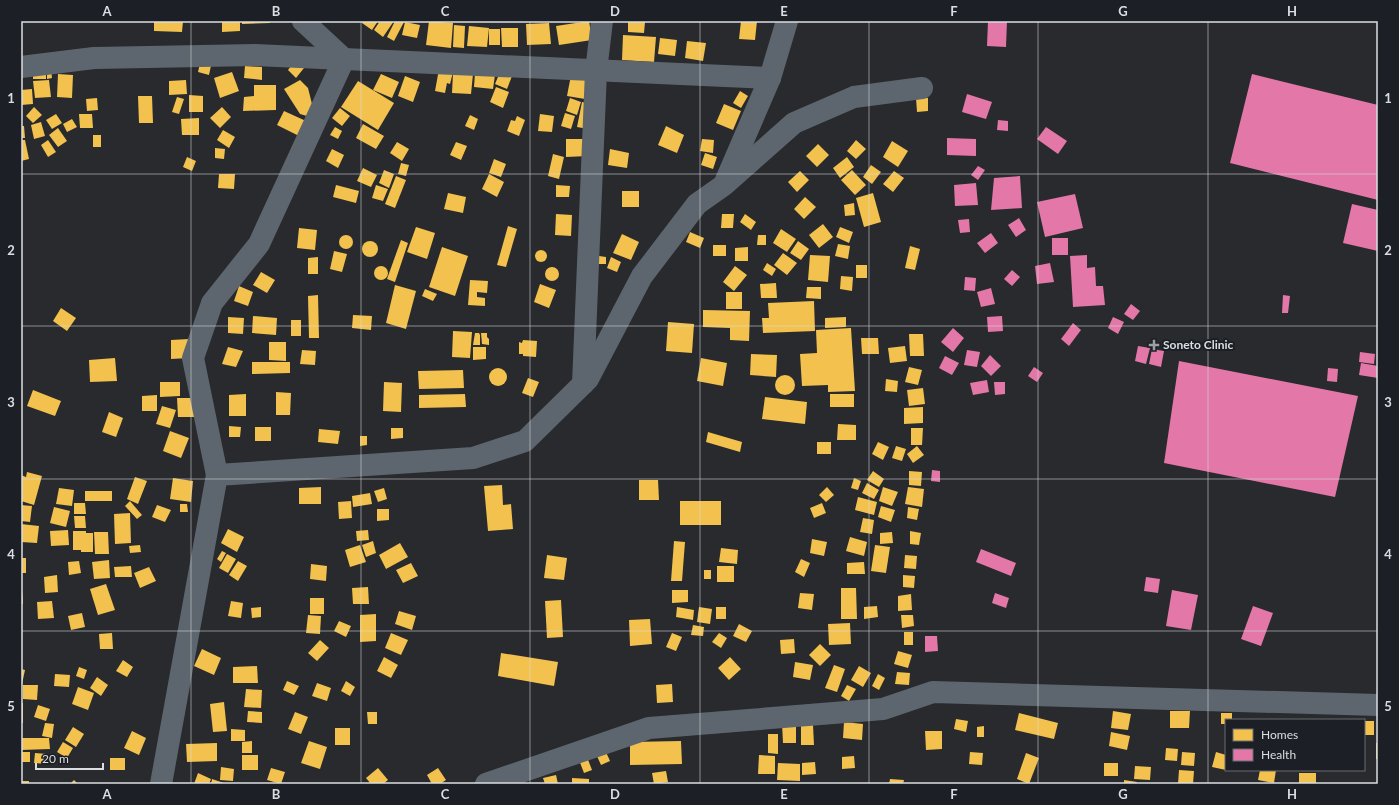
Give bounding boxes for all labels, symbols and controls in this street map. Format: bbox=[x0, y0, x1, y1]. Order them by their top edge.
text: A bbox=[101, 3, 112, 19]
text: B bbox=[272, 3, 281, 19]
text: C bbox=[441, 3, 450, 19]
text: D bbox=[610, 3, 620, 19]
text: E bbox=[780, 3, 788, 19]
text: F bbox=[950, 3, 958, 19]
text: G bbox=[1118, 3, 1128, 19]
text: H bbox=[1287, 3, 1297, 19]
text: 1 bbox=[7, 90, 15, 106]
text: 1 bbox=[1384, 90, 1392, 106]
text: 2 bbox=[7, 242, 15, 258]
text: 2 bbox=[1384, 242, 1392, 258]
place label: Soneto Clinic bbox=[1163, 337, 1234, 352]
marker: Soneto Clinic bbox=[1148, 339, 1160, 351]
text: 3 bbox=[7, 394, 15, 410]
text: 3 bbox=[1384, 394, 1392, 410]
text: 4 bbox=[7, 546, 15, 562]
text: 4 bbox=[1384, 546, 1392, 562]
text: 5 bbox=[7, 698, 15, 714]
text: 5 bbox=[1384, 698, 1392, 714]
legend bbox=[1225, 719, 1365, 771]
text: Homes bbox=[1261, 727, 1298, 742]
scale bar bbox=[36, 745, 103, 771]
text: Health bbox=[1261, 747, 1296, 762]
text: 20 m bbox=[42, 751, 69, 766]
text: A bbox=[101, 786, 112, 802]
text: B bbox=[272, 786, 281, 802]
text: C bbox=[441, 786, 450, 802]
text: D bbox=[610, 786, 620, 802]
text: E bbox=[780, 786, 788, 802]
text: F bbox=[950, 786, 958, 802]
text: G bbox=[1118, 786, 1128, 802]
text: H bbox=[1287, 786, 1297, 802]

